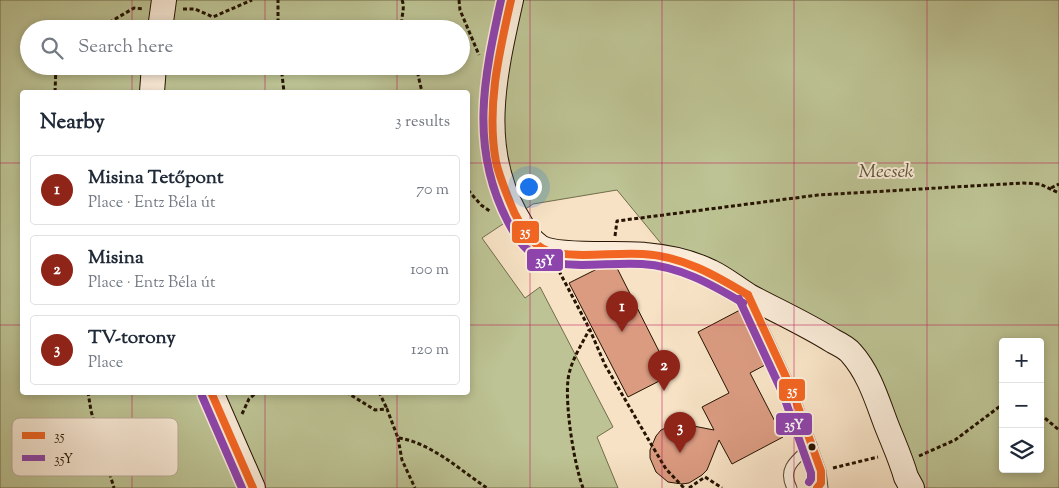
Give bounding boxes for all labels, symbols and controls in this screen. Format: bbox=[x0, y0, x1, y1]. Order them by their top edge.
search box bbox=[20, 20, 470, 75]
icon: search bbox=[38, 34, 66, 62]
text: Search here bbox=[78, 34, 173, 61]
text: Nearby bbox=[40, 108, 105, 138]
text: 3 results bbox=[395, 111, 450, 134]
park label: Mecsek bbox=[859, 159, 914, 186]
text: Misina Tetőpont bbox=[88, 165, 223, 192]
your location bbox=[516, 174, 542, 200]
text: 1 bbox=[54, 179, 60, 202]
text: 70 m bbox=[416, 179, 449, 202]
text: Place · Entz Béla út bbox=[88, 192, 215, 215]
line badge: 35 bbox=[511, 220, 540, 244]
text: 35 bbox=[520, 223, 530, 243]
text: Misina bbox=[88, 245, 144, 272]
line badge: 35Y bbox=[526, 248, 564, 272]
text: 35Y bbox=[535, 252, 555, 272]
text: 2 bbox=[53, 259, 61, 282]
text: 100 m bbox=[410, 259, 449, 282]
text: Place · Entz Béla út bbox=[88, 272, 215, 295]
pin: 1 bbox=[606, 291, 638, 332]
text: TV-torony bbox=[88, 325, 176, 352]
map controls bbox=[999, 338, 1044, 473]
button: + bbox=[999, 338, 1044, 383]
text: 3 bbox=[54, 339, 60, 362]
text: 120 m bbox=[411, 339, 449, 362]
pin: 2 bbox=[648, 350, 680, 391]
text: Place bbox=[88, 352, 123, 375]
line badge: 35 bbox=[778, 378, 806, 402]
text: 35 bbox=[787, 382, 797, 402]
button: − bbox=[999, 383, 1044, 428]
pin: 3 bbox=[664, 412, 696, 453]
line badge: 35Y bbox=[775, 412, 813, 436]
text: 35Y bbox=[784, 416, 804, 436]
legend bbox=[12, 418, 178, 476]
text: 35 bbox=[54, 427, 65, 447]
button: layers bbox=[999, 428, 1044, 473]
unlabelled marker bbox=[807, 442, 817, 452]
text: 35Y bbox=[54, 450, 73, 470]

